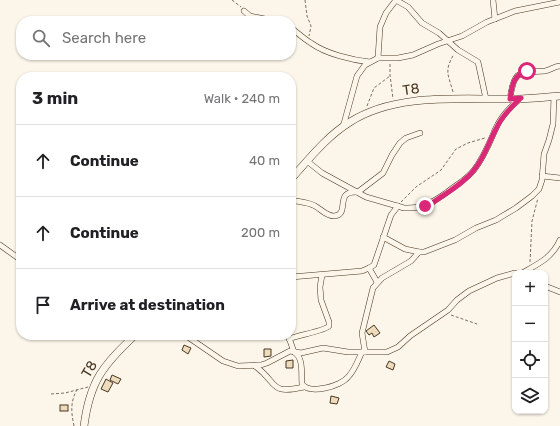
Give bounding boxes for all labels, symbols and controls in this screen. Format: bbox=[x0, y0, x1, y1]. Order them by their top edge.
search box bbox=[16, 16, 296, 60]
icon: search bbox=[30, 27, 52, 49]
text: Search here bbox=[62, 29, 146, 47]
route start bbox=[518, 62, 536, 80]
street label: T8 bbox=[401, 80, 421, 99]
text: 3 min bbox=[32, 88, 78, 108]
text: Walk · 240 m bbox=[204, 91, 280, 106]
icon: ahead bbox=[32, 150, 54, 172]
text: Continue bbox=[70, 152, 139, 170]
text: 40 m bbox=[249, 153, 280, 168]
route end bbox=[416, 197, 434, 215]
icon: ahead bbox=[32, 222, 54, 244]
text: Continue bbox=[70, 224, 139, 242]
text: 200 m bbox=[241, 225, 280, 240]
map controls bbox=[512, 270, 548, 414]
button: + bbox=[512, 270, 548, 306]
icon: arrive bbox=[32, 294, 54, 316]
text: Arrive at destination bbox=[70, 296, 225, 314]
button: − bbox=[512, 306, 548, 342]
button: locate bbox=[512, 342, 548, 378]
street label: T8 bbox=[78, 358, 101, 381]
button: layers bbox=[512, 378, 548, 414]

